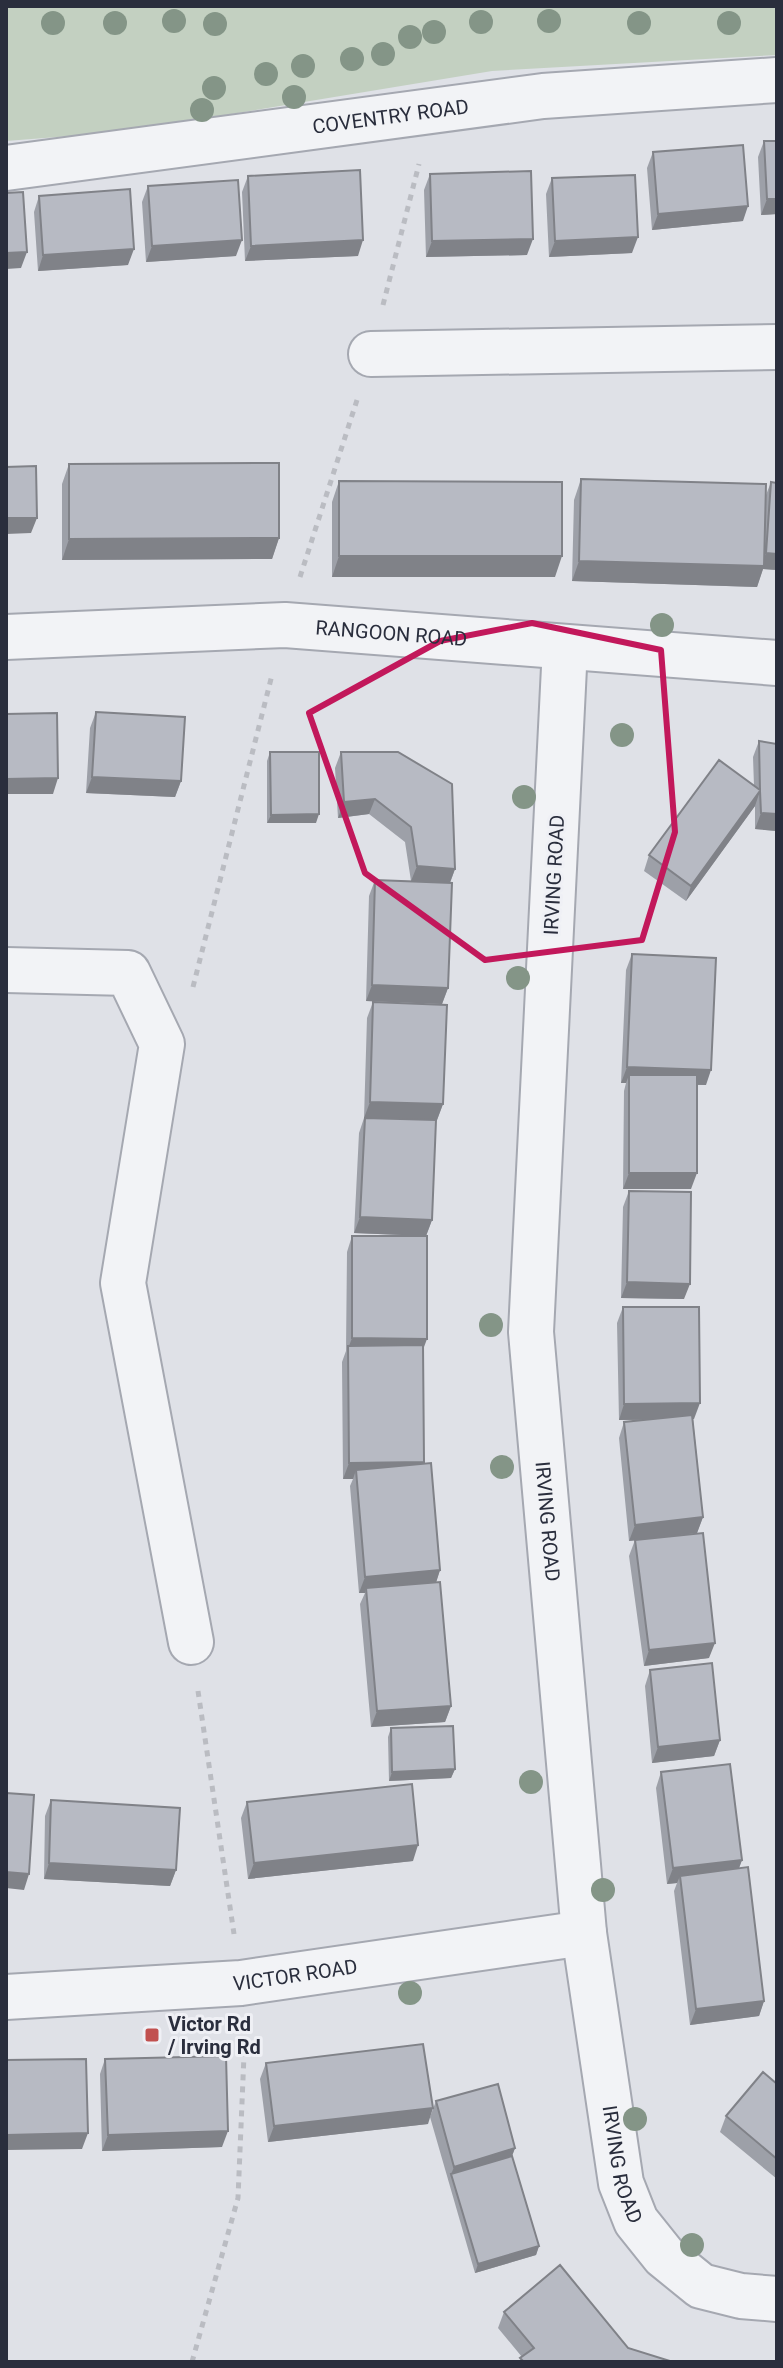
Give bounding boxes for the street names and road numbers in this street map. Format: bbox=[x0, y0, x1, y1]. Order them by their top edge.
street label: COVENTRY ROAD bbox=[311, 94, 470, 139]
street label: RANGOON ROAD bbox=[315, 615, 468, 651]
street label: IRVING ROAD bbox=[539, 814, 569, 936]
street label: IRVING ROAD bbox=[530, 1460, 565, 1583]
street label: VICTOR ROAD bbox=[232, 1954, 359, 1995]
street label: IRVING ROAD bbox=[598, 2104, 648, 2227]

